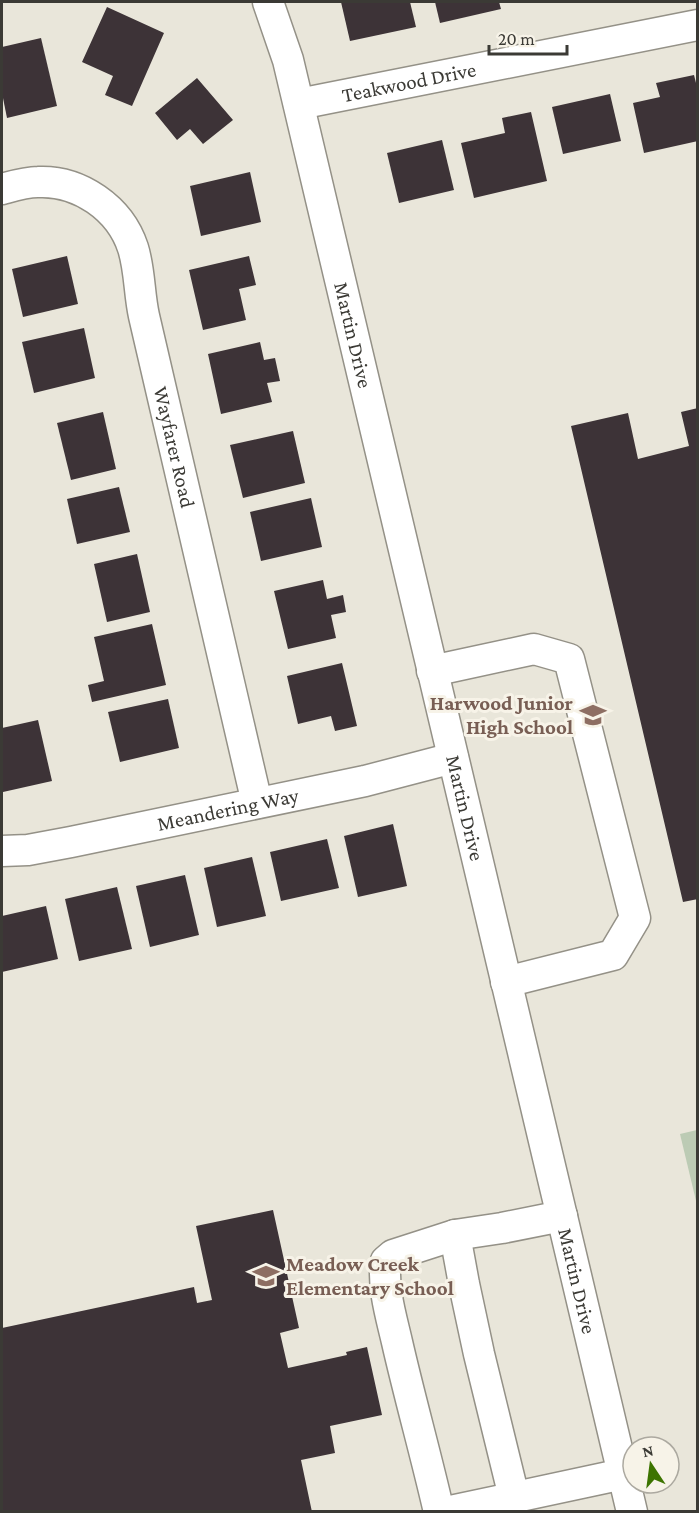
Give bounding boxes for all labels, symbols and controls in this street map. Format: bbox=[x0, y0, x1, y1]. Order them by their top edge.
scale bar bbox=[489, 18, 567, 56]
text: 20 m bbox=[498, 29, 535, 49]
street label: Teakwood Drive bbox=[340, 57, 478, 107]
street label: Martin Drive bbox=[329, 280, 377, 390]
street label: Wayfarer Road bbox=[149, 384, 200, 510]
place label: Harwood Junior High School bbox=[430, 691, 574, 739]
school or university icon: Harwood Junior High School bbox=[578, 700, 608, 730]
street label: Martin Drive bbox=[441, 753, 489, 863]
street label: Meandering Way bbox=[155, 783, 301, 836]
street label: Martin Drive bbox=[553, 1226, 601, 1336]
place label: Meadow Creek Elementary School bbox=[286, 1252, 454, 1300]
school or university icon: Meadow Creek Elementary School bbox=[251, 1261, 281, 1291]
north arrow bbox=[621, 1435, 681, 1495]
text: N bbox=[641, 1441, 655, 1460]

